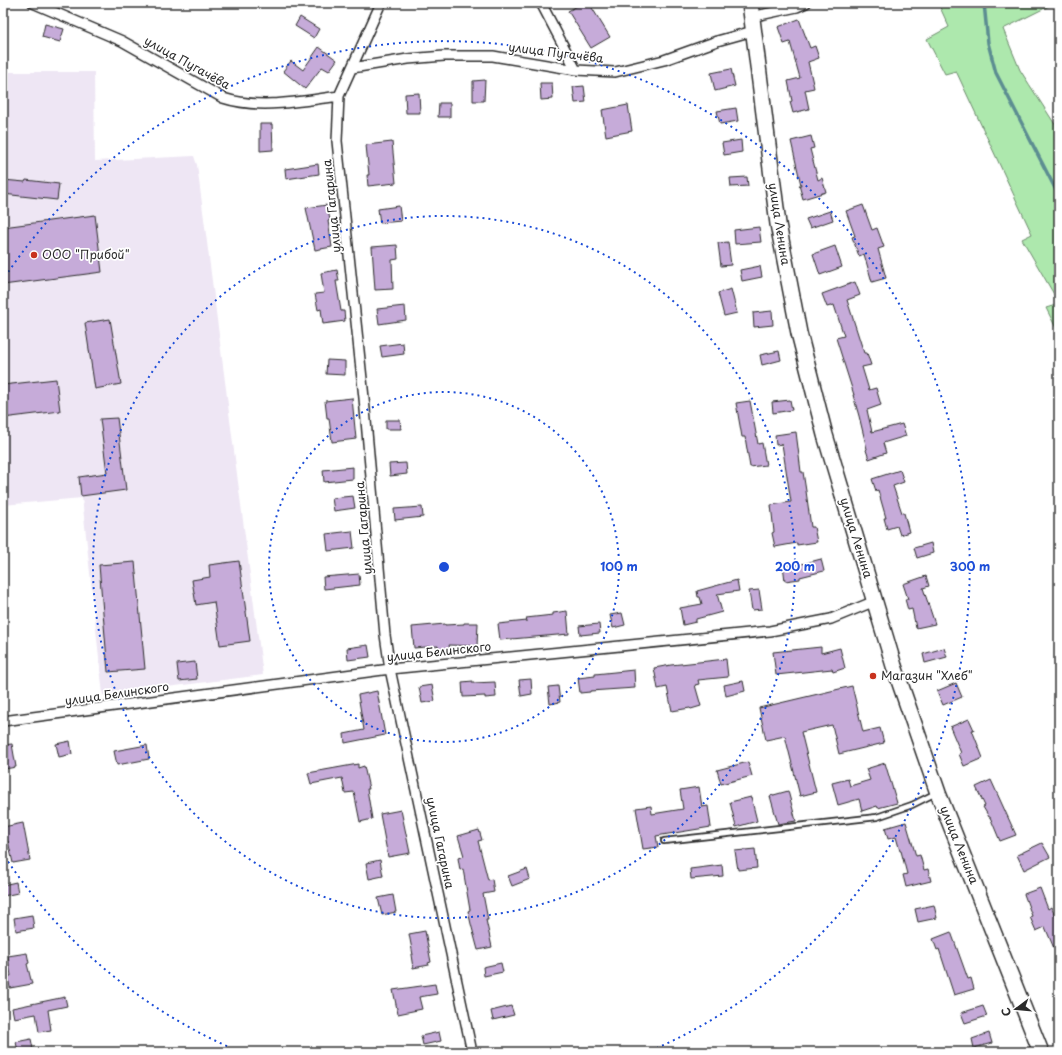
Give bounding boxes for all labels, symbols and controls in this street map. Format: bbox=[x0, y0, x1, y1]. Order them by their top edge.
street label: улица Пугачёва bbox=[141, 31, 234, 93]
street label: улица Пугачёва bbox=[508, 37, 605, 67]
street label: улица Гагарина bbox=[317, 158, 345, 254]
street label: улица Ленина bbox=[765, 181, 795, 267]
place label: ООО "Прибой" bbox=[42, 245, 130, 263]
marker: ООО "Прибой" bbox=[29, 250, 39, 260]
street label: улица Гагарина bbox=[350, 480, 376, 576]
street label: улица Ленина bbox=[836, 495, 878, 581]
text: 100 m bbox=[600, 557, 638, 575]
text: 200 m bbox=[775, 557, 815, 575]
text: 300 m bbox=[950, 557, 990, 575]
centre of rings bbox=[437, 560, 451, 574]
street label: улица Белинского bbox=[386, 637, 492, 665]
place label: Магазин "Хлеб" bbox=[881, 666, 973, 684]
marker: Магазин "Хлеб" bbox=[868, 671, 878, 681]
street label: улица Белинского bbox=[64, 677, 170, 709]
street label: улица Гагарина bbox=[422, 795, 460, 891]
street label: улица Ленина bbox=[936, 803, 984, 887]
north arrow bbox=[996, 989, 1036, 1029]
text: С bbox=[997, 1006, 1015, 1018]

